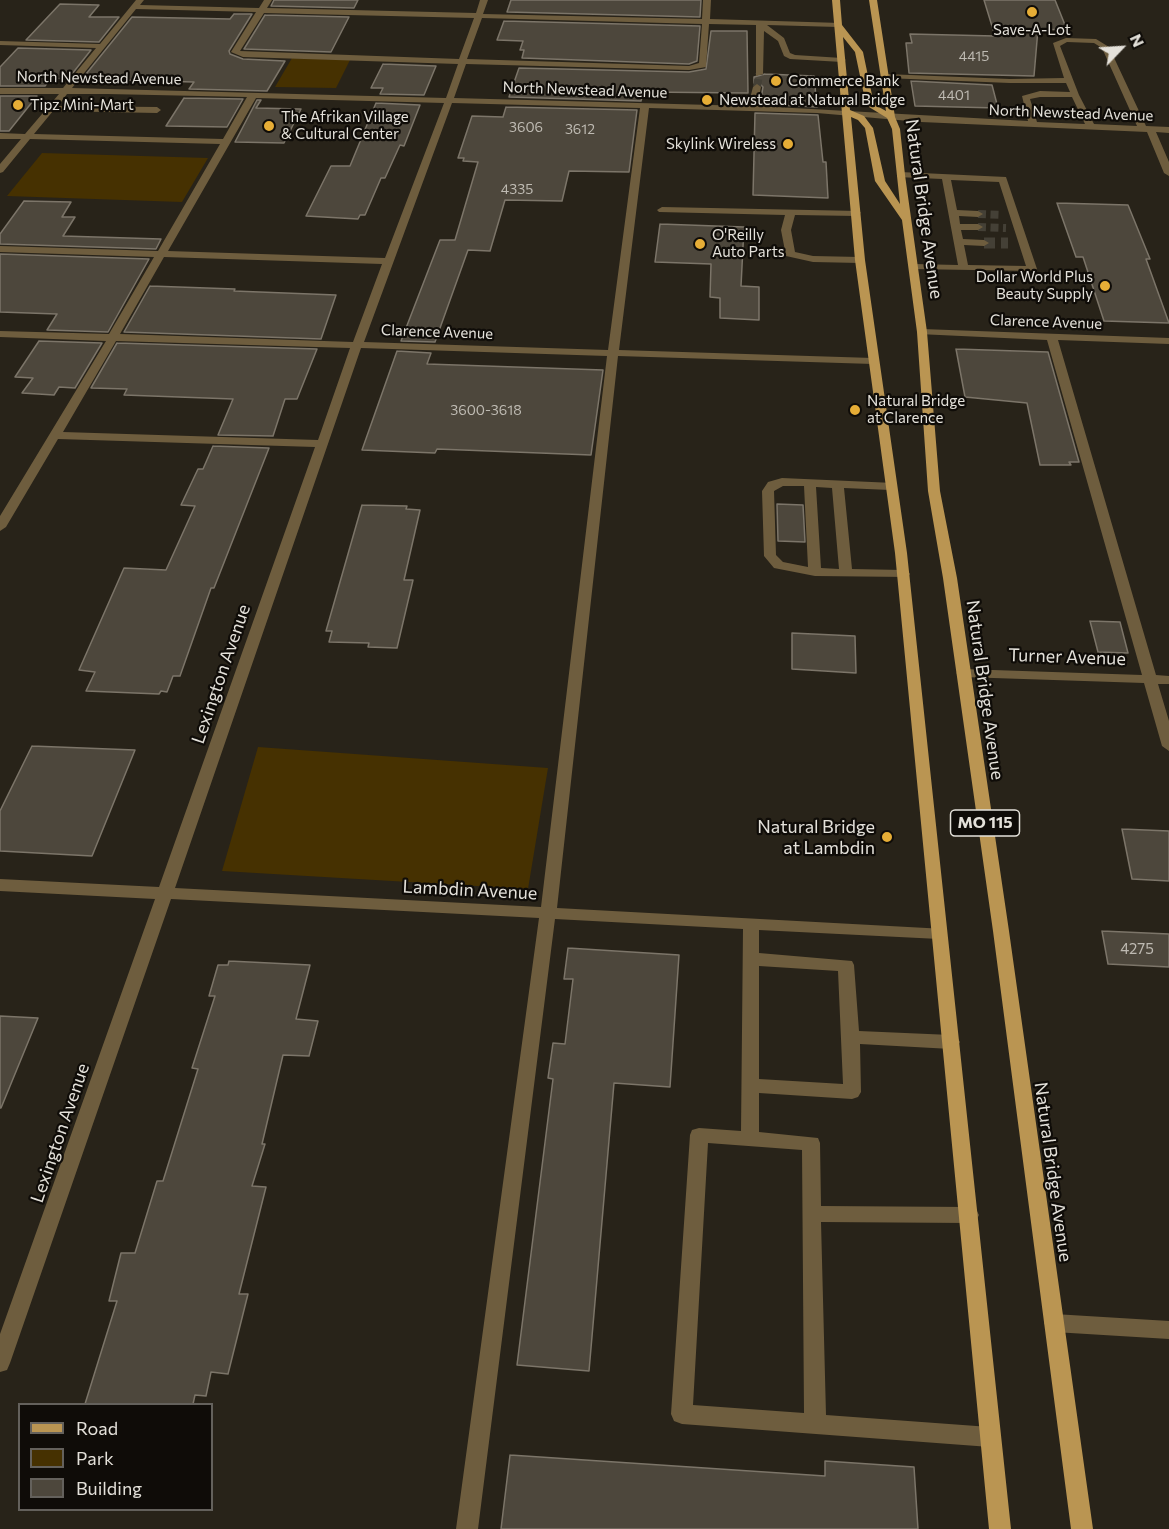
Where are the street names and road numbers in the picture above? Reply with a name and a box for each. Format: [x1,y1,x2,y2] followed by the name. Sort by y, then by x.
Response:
[16,68,182,88] street label: North Newstead Avenue
[502,78,668,102] street label: North Newstead Avenue
[988,101,1154,125] street label: North Newstead Avenue
[901,118,947,300] street label: Natural Bridge Avenue
[990,311,1102,333] street label: Clarence Avenue
[381,321,493,343] street label: Clarence Avenue
[962,599,1008,781] street label: Natural Bridge Avenue
[187,602,255,746] street label: Lexington Avenue
[1008,644,1126,670] street label: Turner Avenue
[950,810,1020,836] road number: MO 115
[402,876,538,904] street label: Lambdin Avenue
[26,1061,94,1205] street label: Lexington Avenue
[1030,1081,1076,1263] street label: Natural Bridge Avenue

